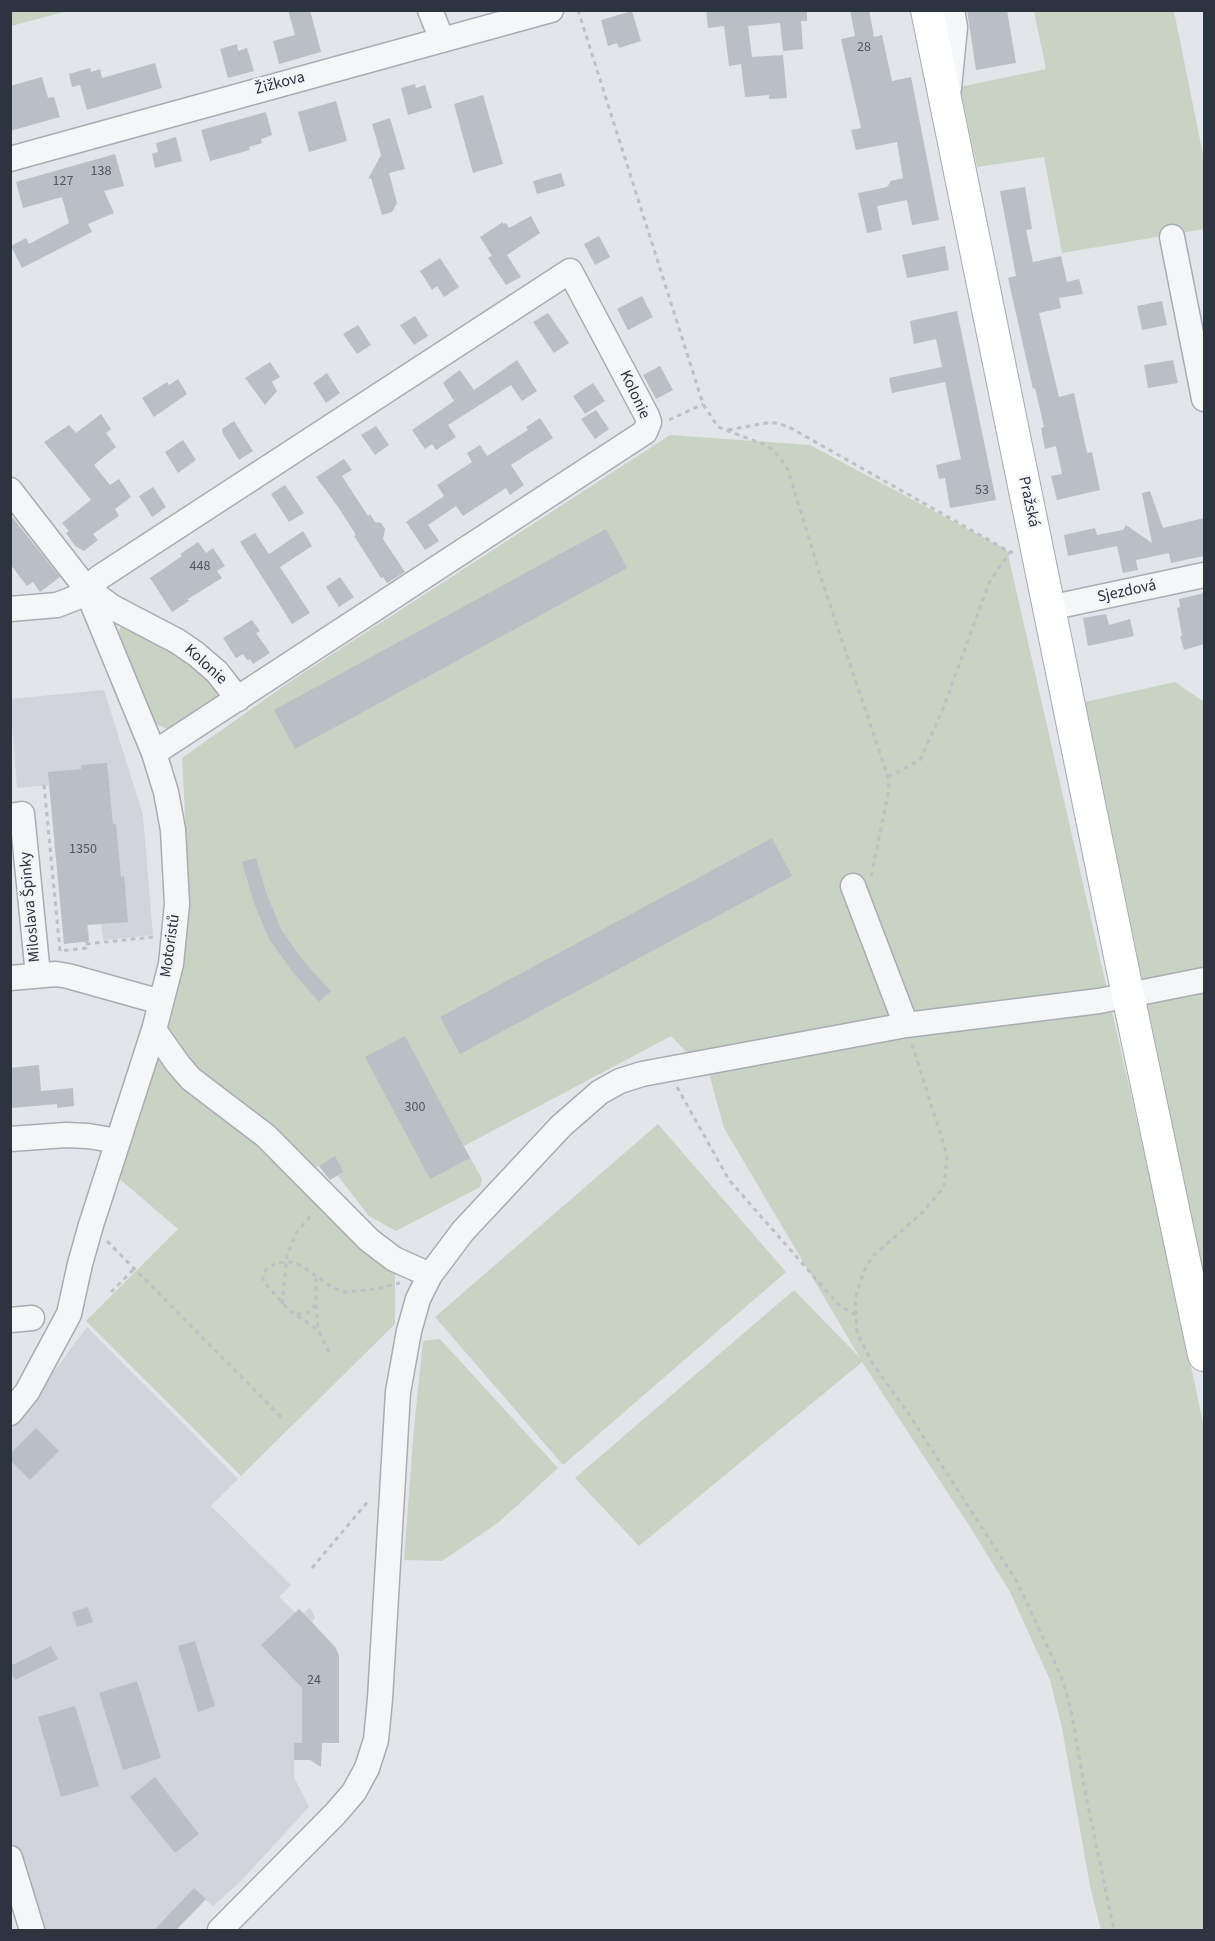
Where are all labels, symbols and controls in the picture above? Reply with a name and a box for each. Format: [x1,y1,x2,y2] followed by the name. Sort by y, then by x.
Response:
[857,40,871,56] house number: 28
[253,68,307,100] street label: Žižkova
[91,164,111,180] house number: 138
[53,174,73,190] house number: 127
[614,368,654,422] street label: Kolonie
[1013,475,1043,529] street label: Pražská
[975,483,989,499] house number: 53
[190,559,210,575] house number: 448
[1096,576,1158,608] street label: Sjezdová
[180,641,230,689] street label: Kolonie
[69,842,97,858] house number: 1350
[17,851,45,963] street label: Miloslava Špinky
[157,913,185,979] street label: Motoristů
[405,1100,425,1116] house number: 300
[307,1673,321,1689] house number: 24

